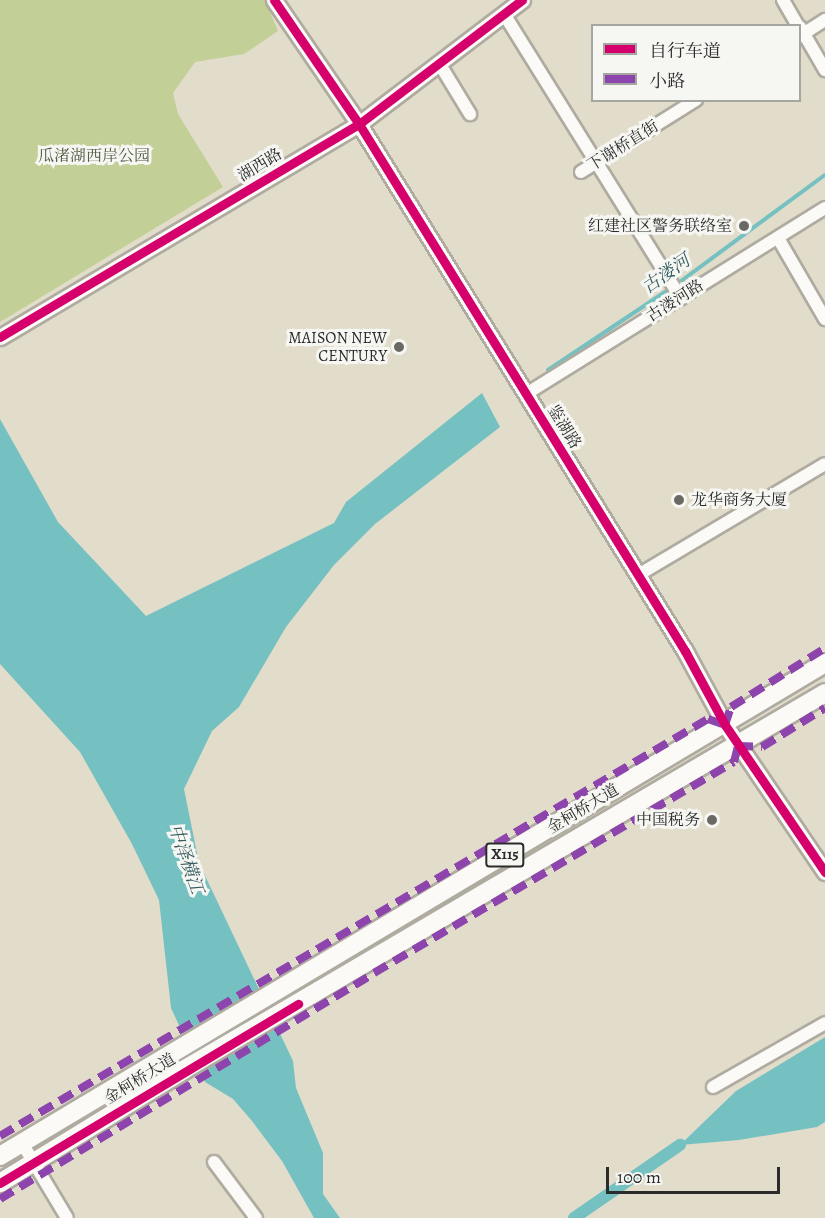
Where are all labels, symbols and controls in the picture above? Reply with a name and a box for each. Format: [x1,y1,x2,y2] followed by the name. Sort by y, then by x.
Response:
[591,24,801,102] legend
[649,39,721,63] text: 自行车道
[649,69,685,93] text: 小路
[584,117,662,175] street label: 下谢桥直街
[234,144,286,186] street label: 湖西路
[38,146,150,166] park label: 瓜渚湖西岸公园
[588,216,732,236] place label: 红建社区警务联络室
[737,219,751,233] marker: 红建社区警务联络室
[638,250,694,298] water label: 古溇河
[643,276,707,326] street label: 古溇河路
[288,328,387,366] place label: MAISON NEW CENTURY
[392,340,406,354] marker: MAISON NEW CENTURY
[543,402,585,452] street label: 鉴湖路
[691,490,787,510] place label: 龙华商务大厦
[672,493,686,507] marker: 龙华商务大厦
[544,780,622,838] street label: 金柯桥大道
[636,810,700,830] place label: 中国税务
[705,813,719,827] marker: 中国税务
[164,821,208,897] water label: 中泽横江
[484,843,526,867] road number: X115
[101,1050,179,1108] street label: 金柯桥大道
[609,1155,783,1193] scale bar
[617,1165,661,1189] text: 100 m

